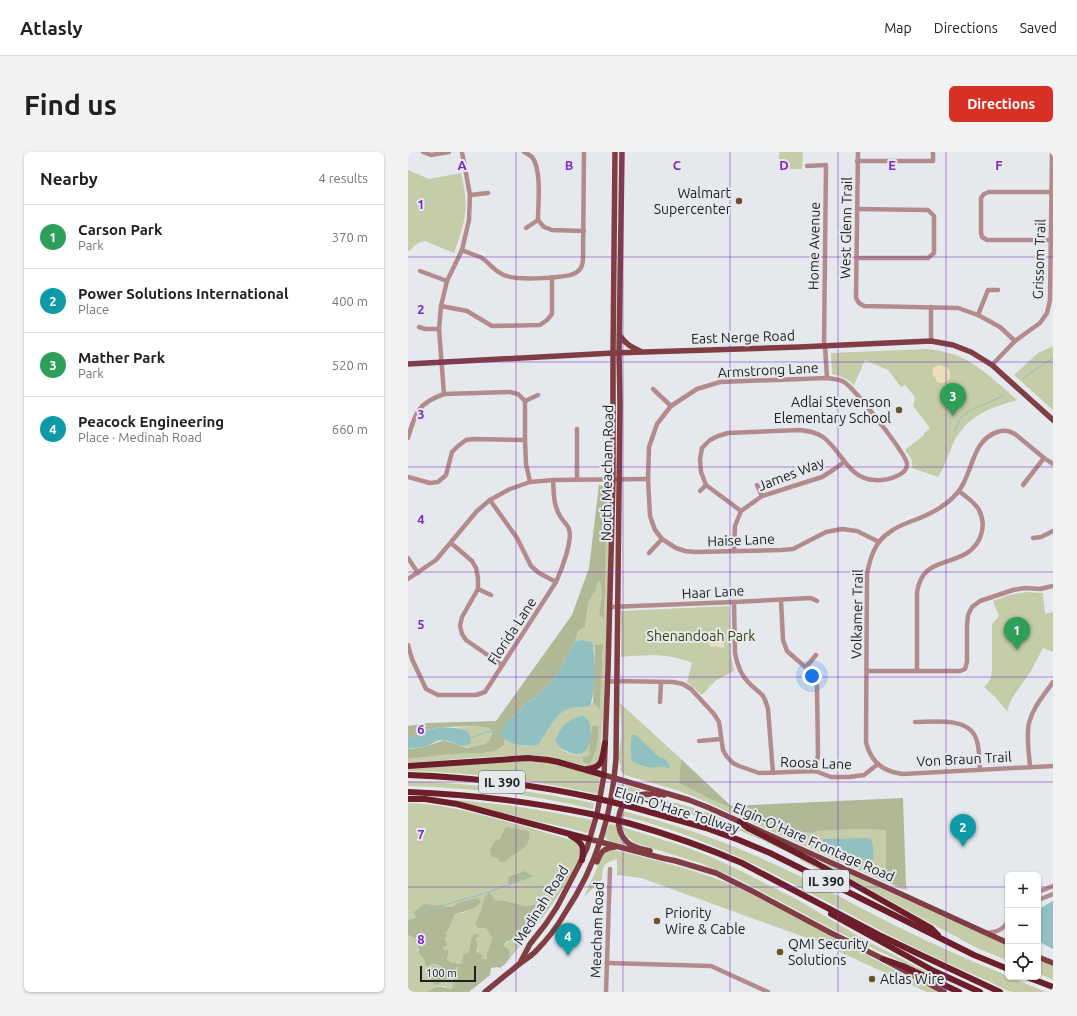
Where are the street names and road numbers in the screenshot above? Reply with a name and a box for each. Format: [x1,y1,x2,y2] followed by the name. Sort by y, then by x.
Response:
[837,177,855,279] street label: West Glenn Trail
[805,202,823,290] street label: Home Avenue
[1030,218,1048,300] street label: Grissom Trail
[691,327,795,347] street label: East Nerge Road
[717,359,819,381] street label: Armstrong Lane
[598,405,616,541] street label: North Meacham Road
[756,454,827,494] street label: James Way
[707,531,775,549] street label: Haise Lane
[848,569,866,659] street label: Volkamer Trail
[681,582,745,602] street label: Haar Lane
[484,595,540,667] street label: Florida Lane
[916,749,1012,769] street label: Von Braun Trail
[780,754,852,772] street label: Roosa Lane
[479,771,525,793] road number: IL 390
[613,783,742,837] street label: Elgin-O'Hare Tollway
[731,799,897,885] street label: Elgin-O'Hare Frontage Road
[510,863,572,947] street label: Medinah Road
[803,870,849,892] road number: IL 390
[587,882,607,978] street label: Meacham Road

